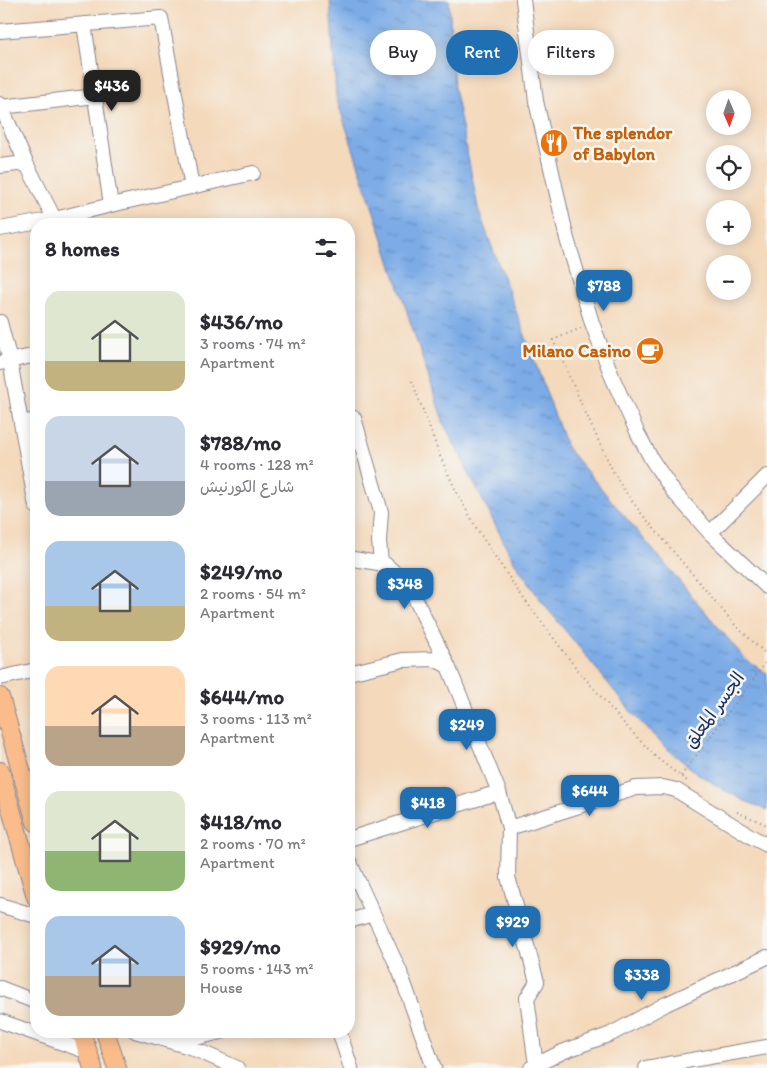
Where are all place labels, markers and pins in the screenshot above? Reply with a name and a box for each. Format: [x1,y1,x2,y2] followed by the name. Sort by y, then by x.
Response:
[82,70,142,112] pin: $436
[572,122,673,165] place label: The splendor of Babylon
[539,128,569,158] restaurant icon: The splendor of Babylon
[574,270,634,312] pin: $788
[635,336,665,366] cafe icon: Milano Casino
[523,340,631,362] place label: Milano Casino
[375,568,435,610] pin: $348
[437,708,497,751] pin: $249
[560,774,620,817] pin: $644
[398,786,458,829] pin: $418
[483,906,543,948] pin: $929
[612,958,672,1001] pin: $338

